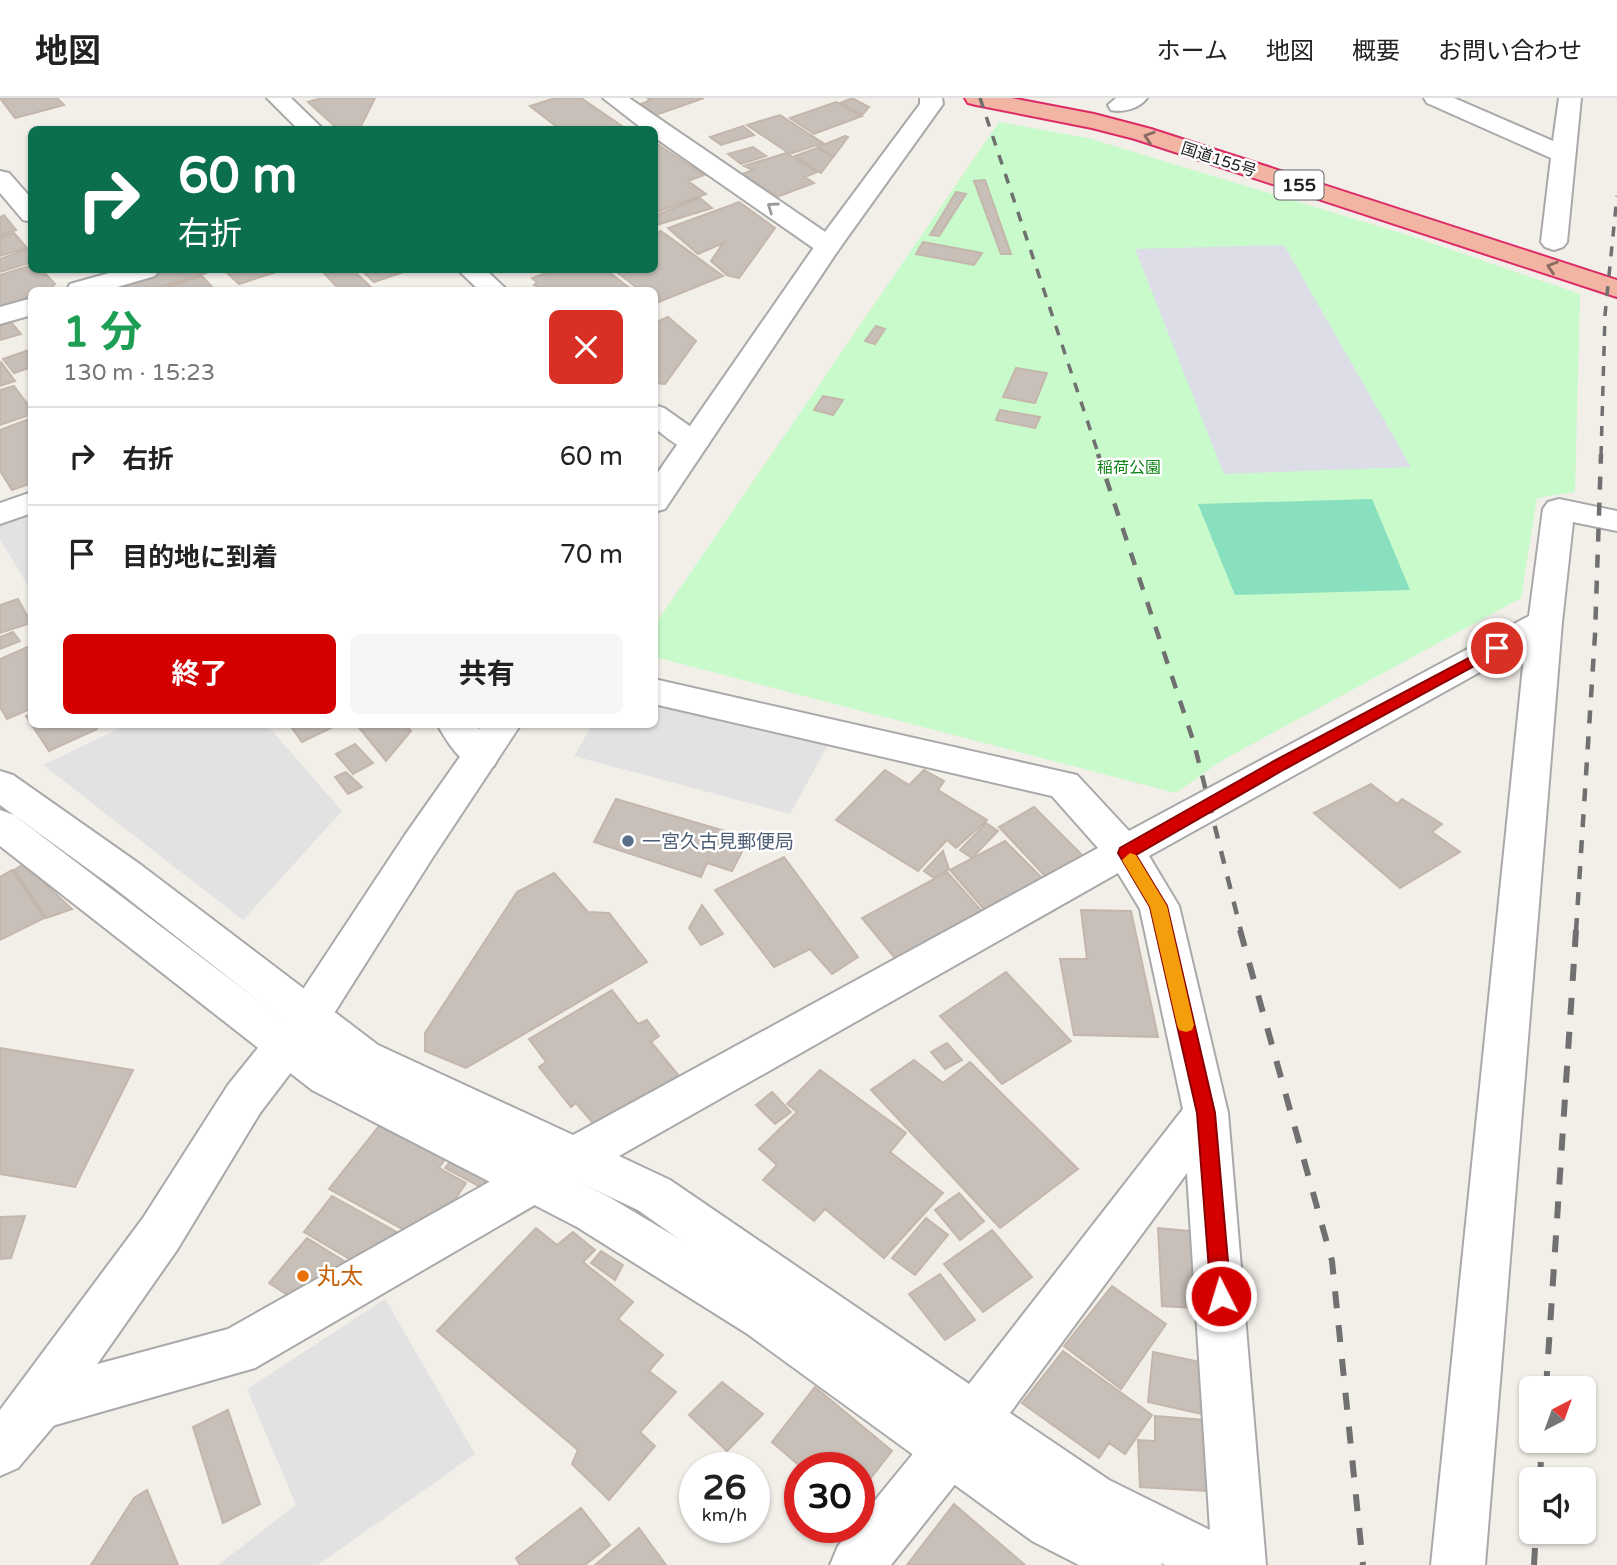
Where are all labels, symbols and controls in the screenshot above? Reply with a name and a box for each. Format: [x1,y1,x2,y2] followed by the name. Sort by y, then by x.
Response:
[35,32,101,71] text: 地図
[1157,37,1228,66] text: ホーム
[1266,37,1314,66] text: 地図
[1352,37,1400,66] text: 概要
[1438,37,1582,66] text: お問い合わせ
[1144,130,1156,145] one-way arrow
[1178,138,1259,182] street label: 国道155号
[178,147,297,206] text: 60 m
[63,154,154,245] icon: right
[1274,170,1324,200] road number: 155
[767,203,780,215] one-way arrow
[178,215,242,253] text: 右折
[1546,261,1558,276] one-way arrow
[63,307,142,358] text: 1 分
[549,310,623,384] button: close
[63,359,215,387] text: 130 m · 15:23
[63,437,101,475] icon: right
[560,441,623,472] text: 60 m
[122,444,174,475] text: 右折
[1097,458,1161,478] park label: 稲荷公園
[63,535,101,573] icon: arrive
[560,539,623,570] text: 70 m
[122,542,278,573] text: 目的地に到着
[1467,618,1527,678] pin
[1478,629,1516,667] icon: arrive
[63,634,336,714] button: 終了
[350,634,623,714] button: 共有
[642,831,794,853] place label: 一宮久古見郵便局
[620,833,636,849] marker: 一宮久古見郵便局
[1184,1259,1258,1333] position arrow
[317,1263,363,1291] place label: 丸太
[295,1268,311,1284] marker: 丸太
[1519,1376,1596,1452] north arrow
[1519,1376,1596,1544] map controls
[784,1452,875,1543] speed limit sign: 30
[703,1467,746,1509] text: 26
[1519,1467,1596,1544] button: sound
[702,1504,747,1526] text: km/h

